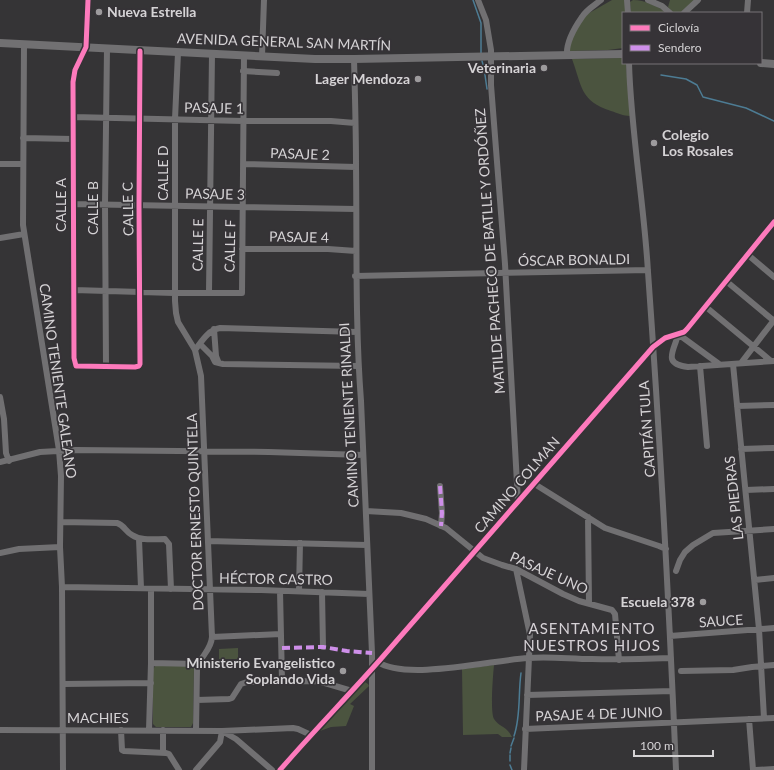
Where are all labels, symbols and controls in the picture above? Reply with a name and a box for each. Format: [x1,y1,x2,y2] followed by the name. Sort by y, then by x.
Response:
[107,3,196,20] place label: Nueva Estrella
[94,7,104,17] marker: Nueva Estrella
[622,12,762,64] legend
[658,20,699,35] text: Ciclovía
[177,29,392,54] street label: AVENIDA GENERAL SAN MARTÍN
[658,40,702,55] text: Sendero
[467,59,536,76] place label: Veterinaria
[539,63,549,73] marker: Veterinaria
[315,70,410,87] place label: Lager Mendoza
[413,74,423,84] marker: Lager Mendoza
[184,98,244,117] street label: PASAJE 1
[471,108,508,394] street label: MATILDE PACHECO DE BATLLE Y ORDÓÑEZ
[662,126,733,159] place label: Colegio Los Rosales
[649,138,659,148] marker: Colegio Los Rosales
[270,144,330,163] street label: PASAJE 2
[154,145,171,201] street label: CALLE D
[52,178,69,232] street label: CALLE A
[84,181,101,235] street label: CALLE B
[119,181,136,236] street label: CALLE C
[185,184,245,203] street label: PASAJE 3
[189,218,206,272] street label: CALLE E
[221,219,238,273] street label: CALLE F
[269,227,329,246] street label: PASAJE 4
[518,250,630,269] street label: ÓSCAR BONALDI
[36,282,81,480] street label: CAMINO TENIENTE GALEANO
[335,322,362,508] street label: CAMINO TENIENTE RINALDI
[635,380,658,478] street label: CAPITÁN TULA
[183,412,206,611] street label: DOCTOR ERNESTO QUINTELA
[470,433,563,536] street label: CAMINO COLMAN
[721,455,746,541] street label: LAS PIEDRAS
[507,548,591,597] street label: PASAJE UNO
[219,569,333,588] street label: HÉCTOR CASTRO
[620,593,695,610] place label: Escuela 378
[698,597,708,607] marker: Escuela 378
[698,610,744,631] street label: SAUCE
[523,619,661,654] district label: ASENTAMIENTO NUESTROS HIJOS
[186,654,335,687] place label: Ministerio Evangelistico Soplando Vida
[338,666,348,676] marker: Ministerio Evangelistico Soplando Vida
[535,703,663,724] street label: PASAJE 4 DE JUNIO
[67,709,129,726] street label: MACHIES
[634,732,713,758] scale bar
[640,738,674,753] text: 100 m

